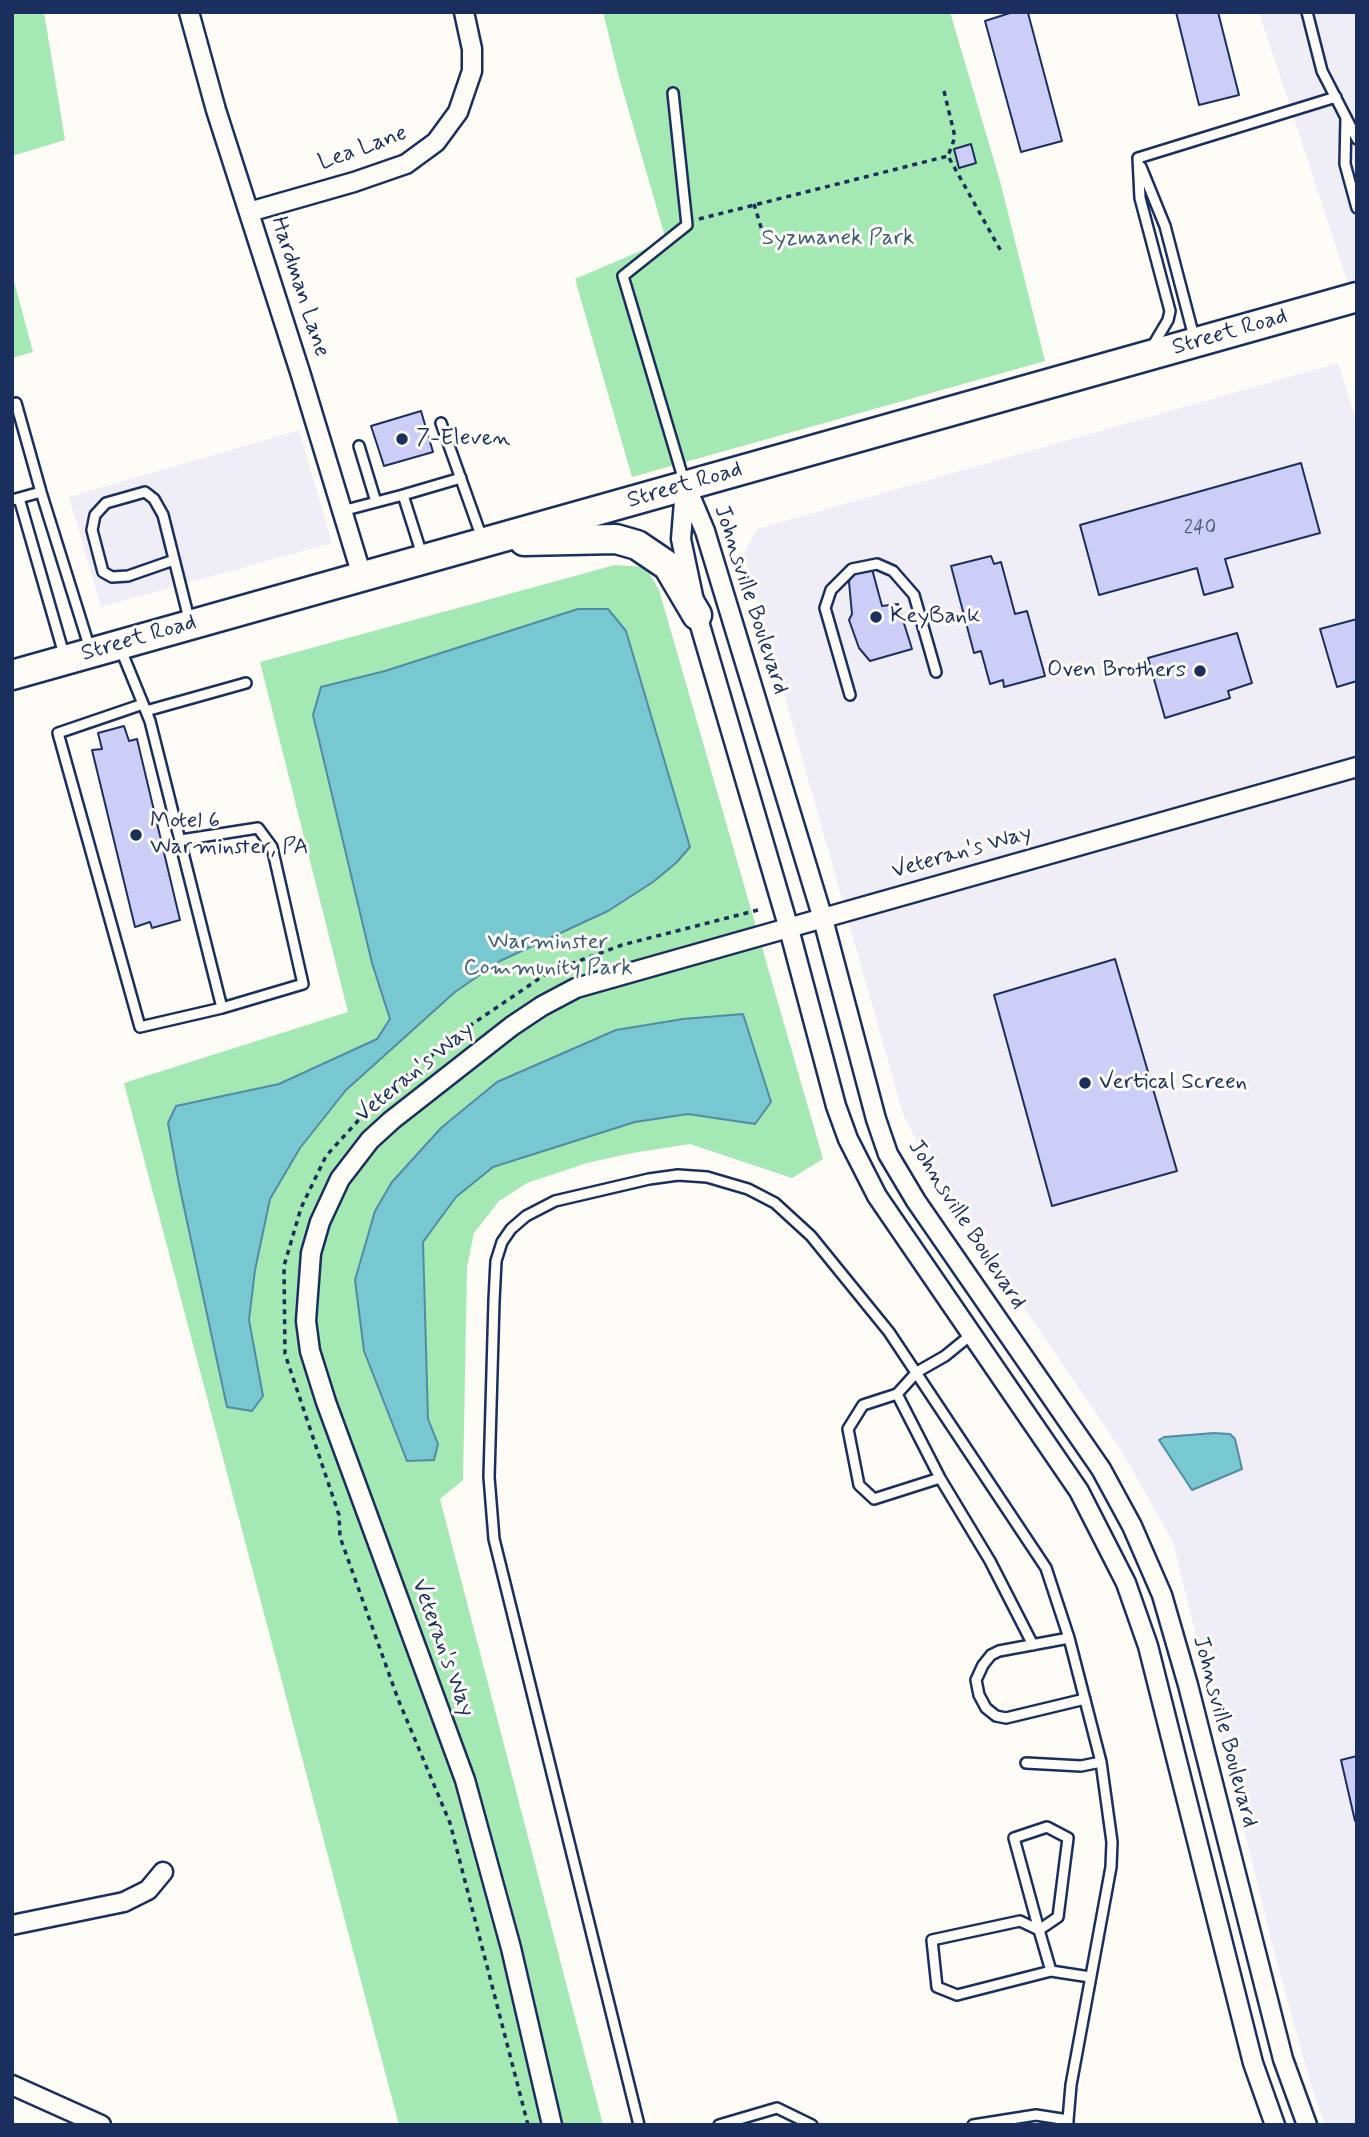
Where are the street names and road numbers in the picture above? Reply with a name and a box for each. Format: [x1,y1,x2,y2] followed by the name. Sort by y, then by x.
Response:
[315,120,411,178] street label: Lea Lane
[263,213,335,361] street label: Hardman Lane
[1169,303,1291,363] street label: Street Road
[624,456,746,516] street label: Street Road
[706,502,794,698] street label: Johnsville Boulevard
[78,609,200,669] street label: Street Road
[889,820,1035,886] street label: Veteran's Way
[350,1017,480,1129] street label: Veteran's Way
[901,1135,1031,1315] street label: Johnsville Boulevard
[404,1575,480,1721] street label: Veteran's Way
[1185,1633,1263,1831] street label: Johnsville Boulevard

